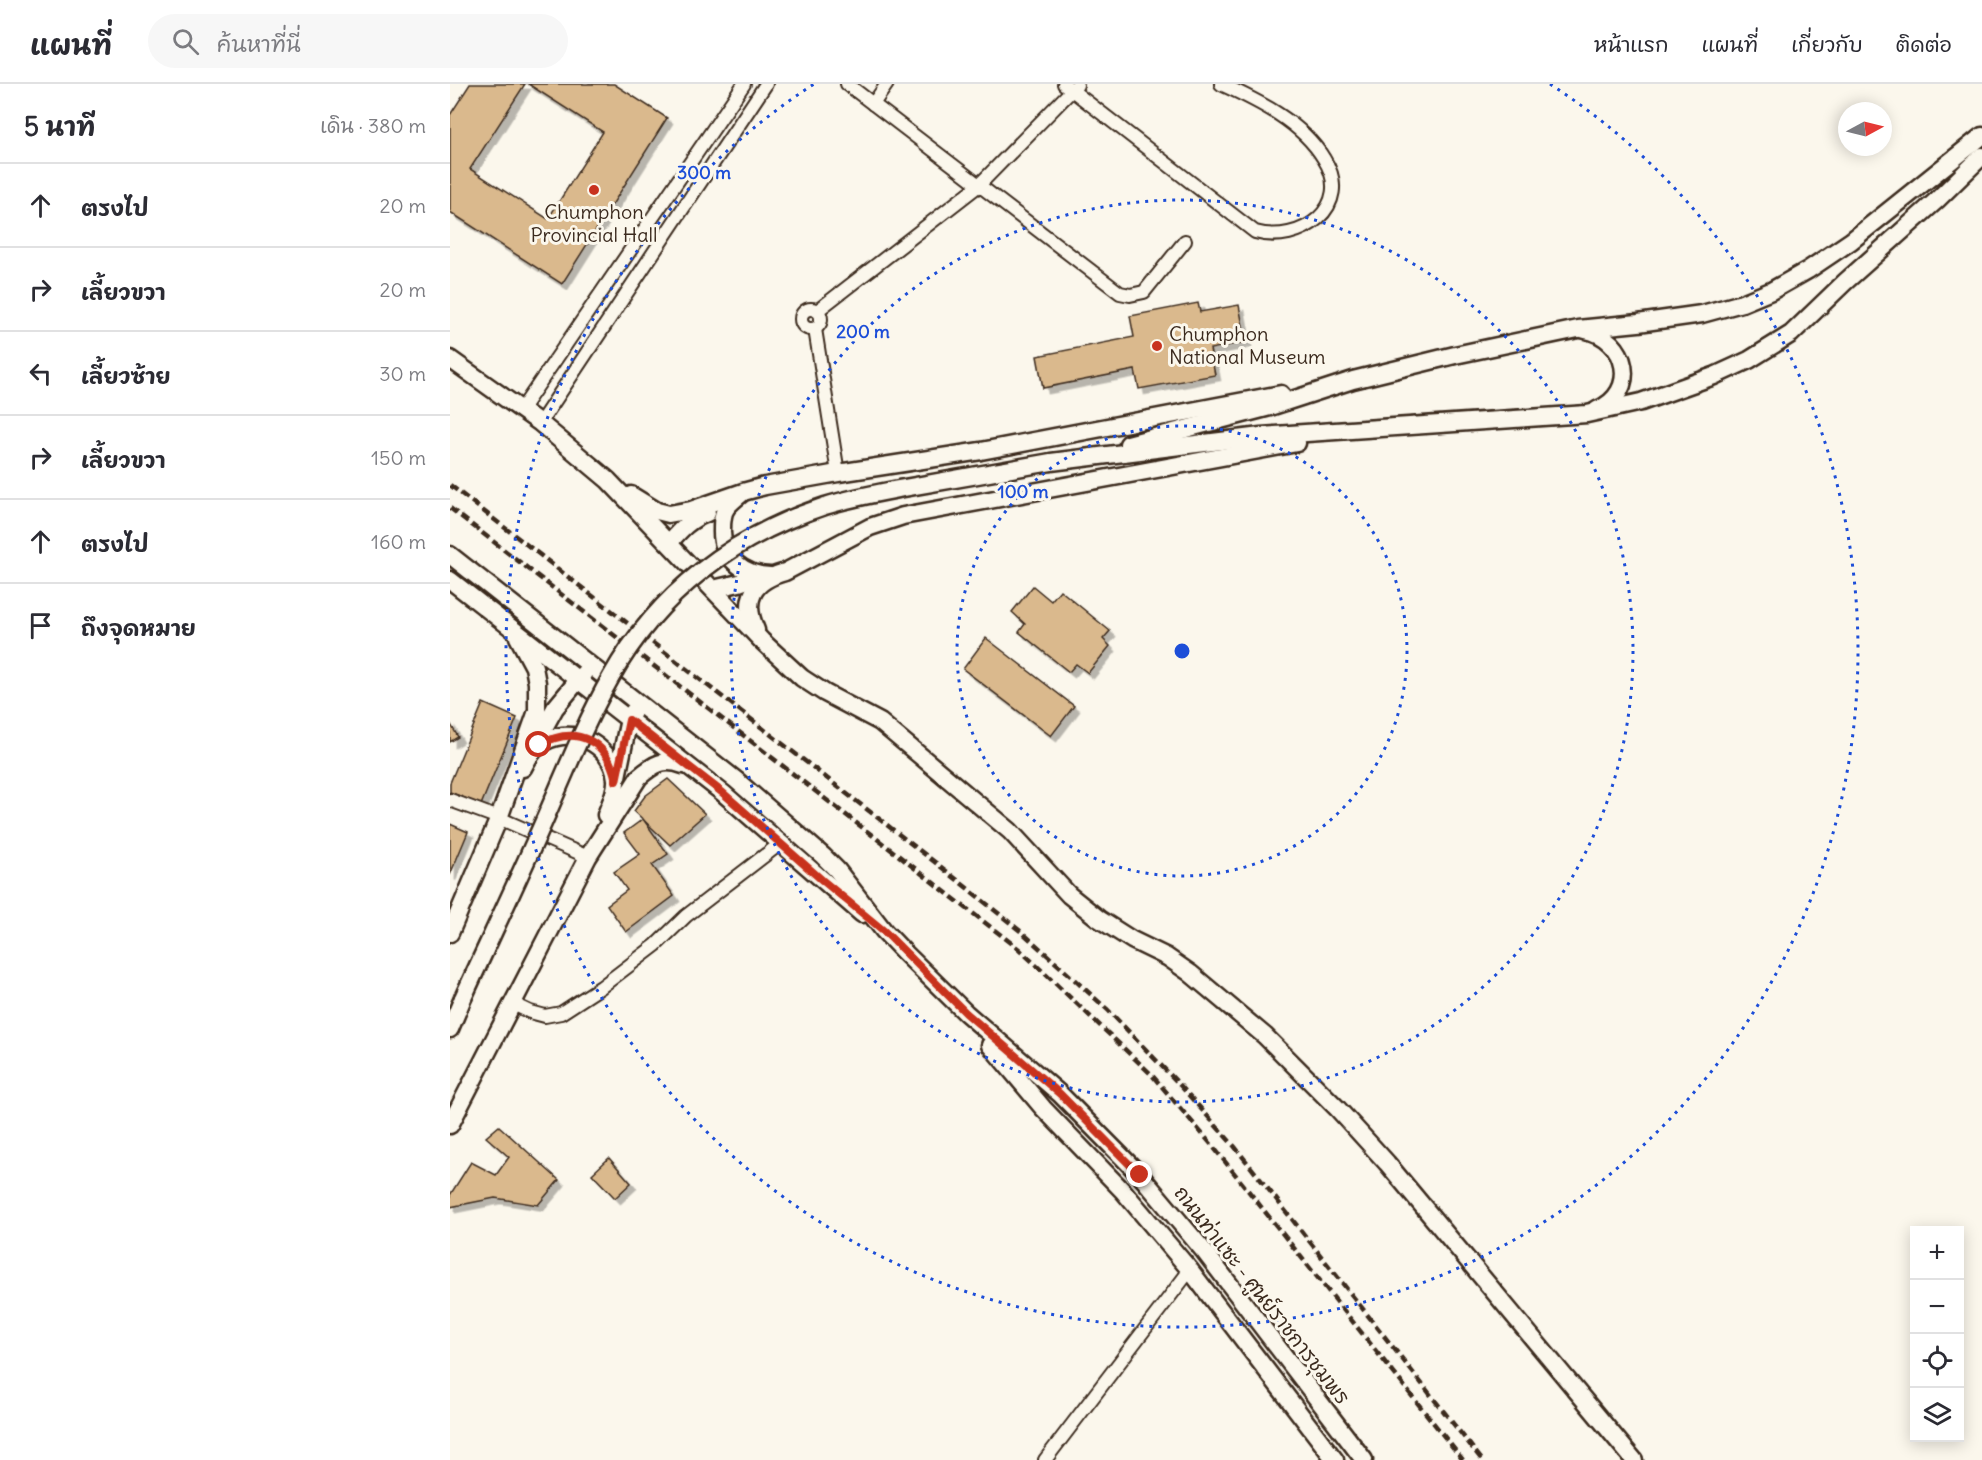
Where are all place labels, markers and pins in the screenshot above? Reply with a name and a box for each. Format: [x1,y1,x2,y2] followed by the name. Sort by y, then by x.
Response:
[587,183,601,197] marker: Chumphon Provincial Hall
[530,199,658,247] place label: Chumphon Provincial Hall
[1169,321,1326,369] place label: Chumphon National Museum
[1150,339,1164,353] marker: Chumphon National Museum
[1172,641,1192,661] centre of rings

